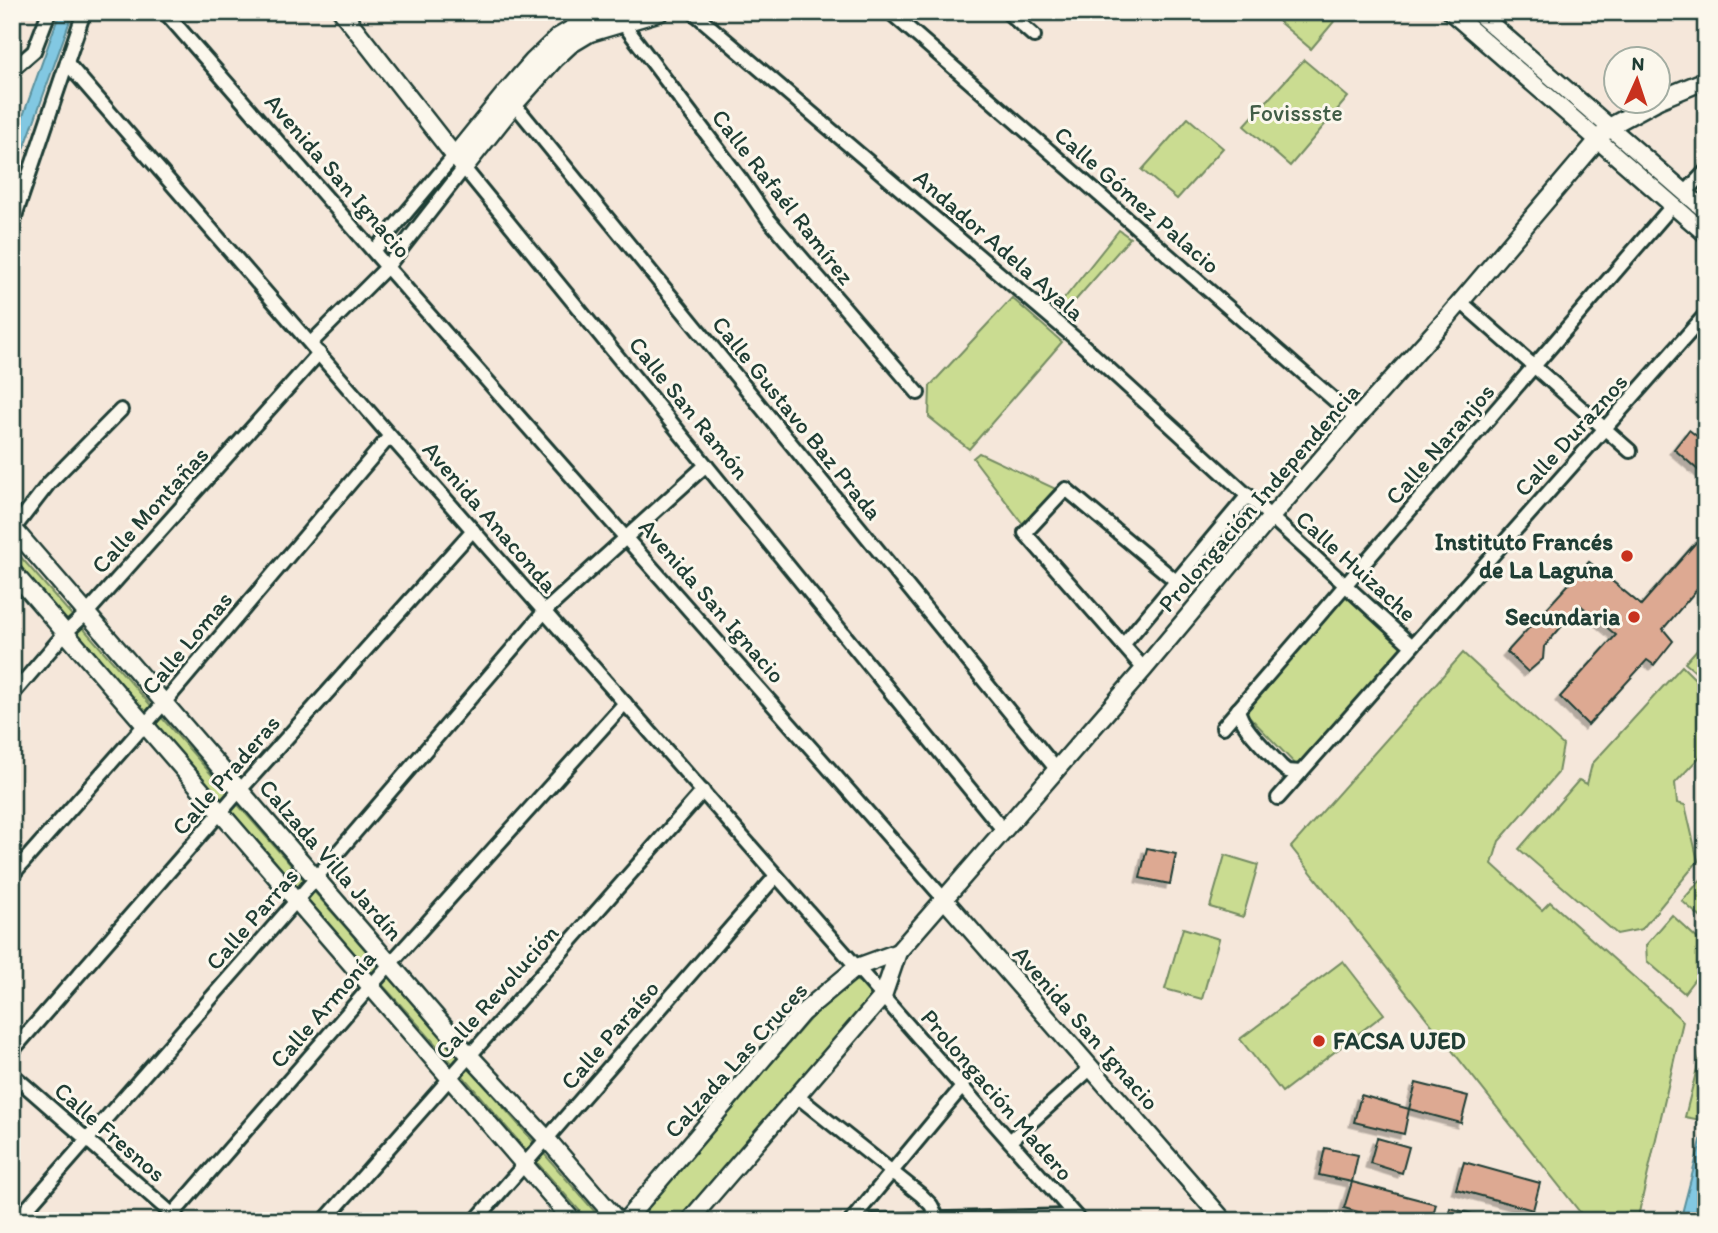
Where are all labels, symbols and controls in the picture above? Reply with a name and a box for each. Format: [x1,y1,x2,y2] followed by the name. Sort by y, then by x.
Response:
[1602,46,1672,116] north arrow
[1631,52,1645,75] text: N
[259,87,418,264] street label: Avenida San Ignacio
[1249,98,1343,127] park label: Fovissste
[706,103,861,290] street label: Calle Rafaél Ramírez
[1048,120,1226,280] street label: Calle Gómez Palacio
[908,163,1091,327] street label: Andador Adela Ayala
[706,310,889,526] street label: Calle Gustavo Baz Prada
[623,330,756,485] street label: Calle San Ramón
[1508,367,1634,502] street label: Calle Duraznos
[1152,377,1366,618] street label: Prolongación Independencia
[1379,377,1500,510] street label: Calle Naranjos
[417,435,564,599] street label: Avenida Anaconda
[85,440,214,579] street label: Calle Montañas
[1290,504,1423,627] street label: Calle Huizache
[633,512,792,689] street label: Avenida San Ignacio
[1435,527,1613,585] place label: Instituto Francés de La Laguna
[1619,548,1635,564] marker: Instituto Francés de La Laguna
[135,585,238,700] street label: Calle Lomas
[1505,602,1620,631] place label: Secundaria
[1626,609,1642,625] marker: Secundaria
[165,708,286,841] street label: Calle Praderas
[253,773,410,947] street label: Calzada Villa Jardín
[199,861,304,976] street label: Calle Parras
[429,918,565,1065] street label: Calle Revolución
[1007,939,1166,1116] street label: Avenida San Ignacio
[263,943,382,1074] street label: Calle Armonía
[554,974,665,1095] street label: Calle Paraíso
[658,976,813,1144] street label: Calzada Las Cruces
[915,1003,1080,1186] street label: Prolongación Madero
[1333,1026,1466,1055] place label: FACSA UJED
[1311,1033,1327,1049] marker: FACSA UJED
[49,1075,172,1188] street label: Calle Fresnos

